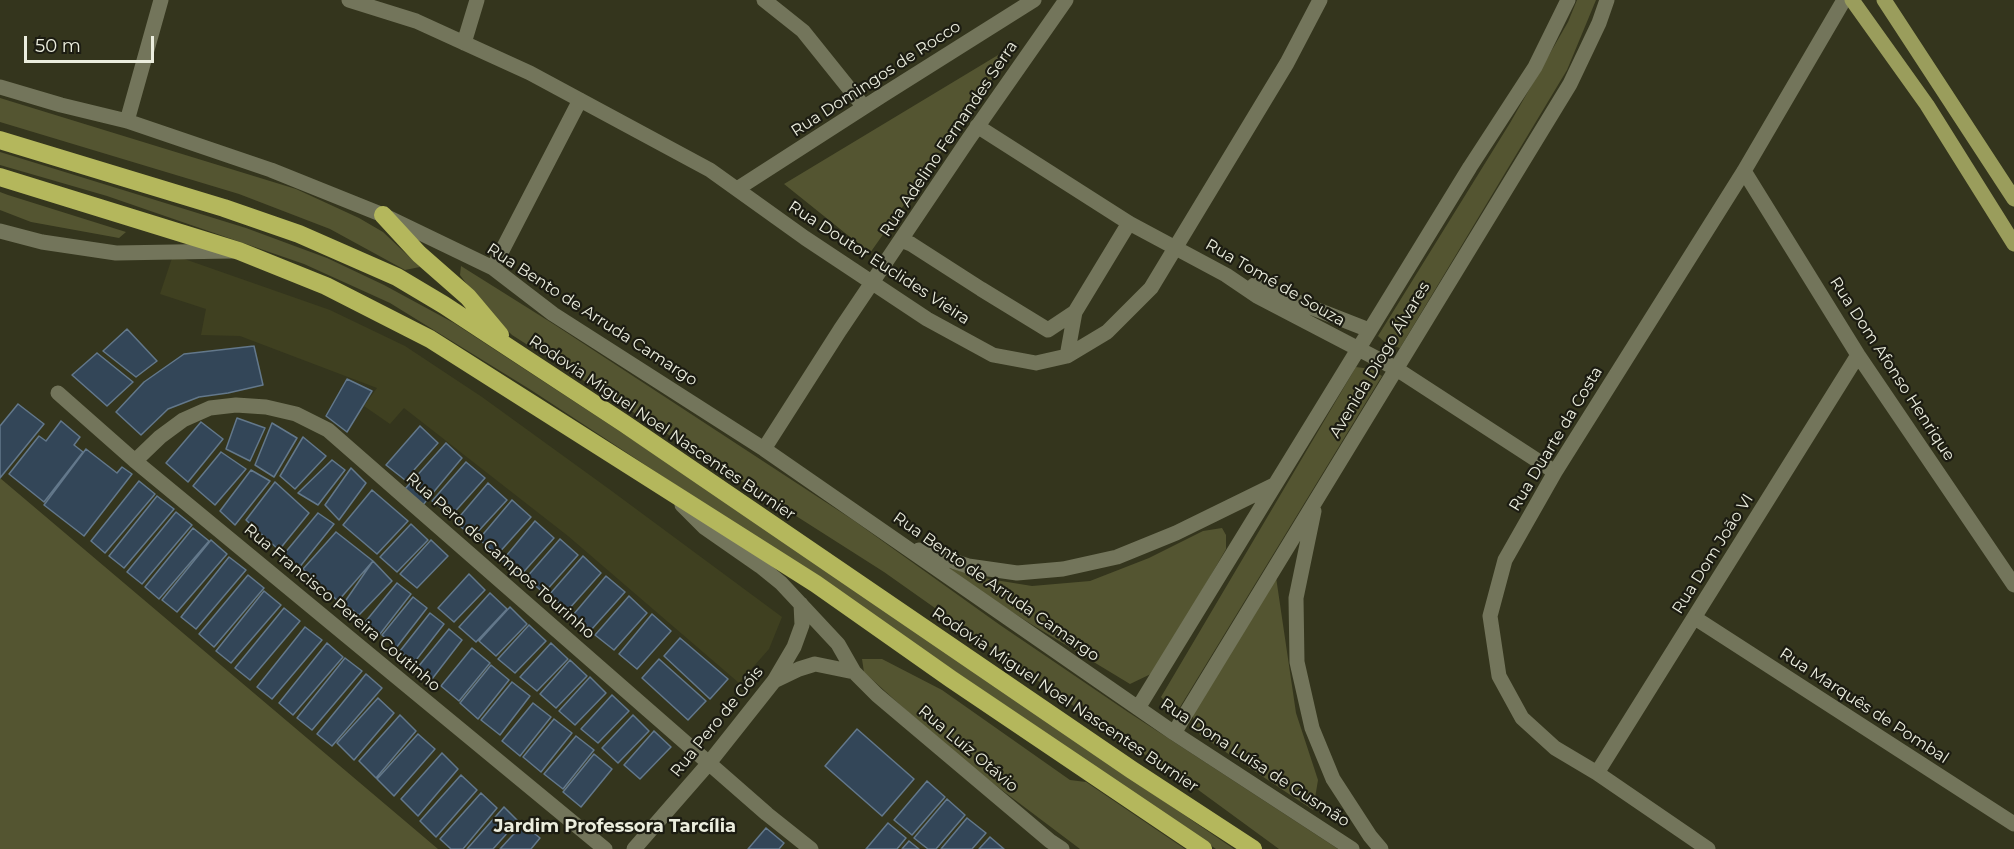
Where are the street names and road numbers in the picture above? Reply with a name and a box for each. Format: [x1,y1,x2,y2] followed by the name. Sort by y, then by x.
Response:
[788,17,964,141] street label: Rua Domingos de Rocco
[876,38,1022,240] street label: Rua Adelino Fernandes Serra
[785,197,973,329] street label: Rua Doutor Euclides Vieira
[1202,235,1348,331] street label: Rua Tomé de Souza
[483,240,701,390] street label: Rua Bento de Arruda Camargo
[1825,273,1959,465] street label: Rua Dom Afonso Henrique
[1326,278,1434,442] street label: Avenida Diogo Álvares
[525,331,799,525] street label: Rodovia Miguel Noel Nascentes Burnier
[1505,363,1607,515] street label: Rua Duarte da Costa
[402,469,598,643] street label: Rua Pero de Campos Tourinho
[1668,490,1758,618] street label: Rua Dom João VI
[889,508,1103,666] street label: Rua Bento de Arruda Camargo
[240,520,444,696] street label: Rua Francisco Pereira Coutinho
[928,603,1202,797] street label: Rodovia Miguel Noel Nascentes Burnier
[1776,644,1952,768] street label: Rua Marquês de Pombal
[667,663,767,781] street label: Rua Pero de Góis
[1157,695,1353,831] street label: Rua Dona Luísa de Gusmão
[914,702,1022,796] street label: Rua Luíz Otávio

